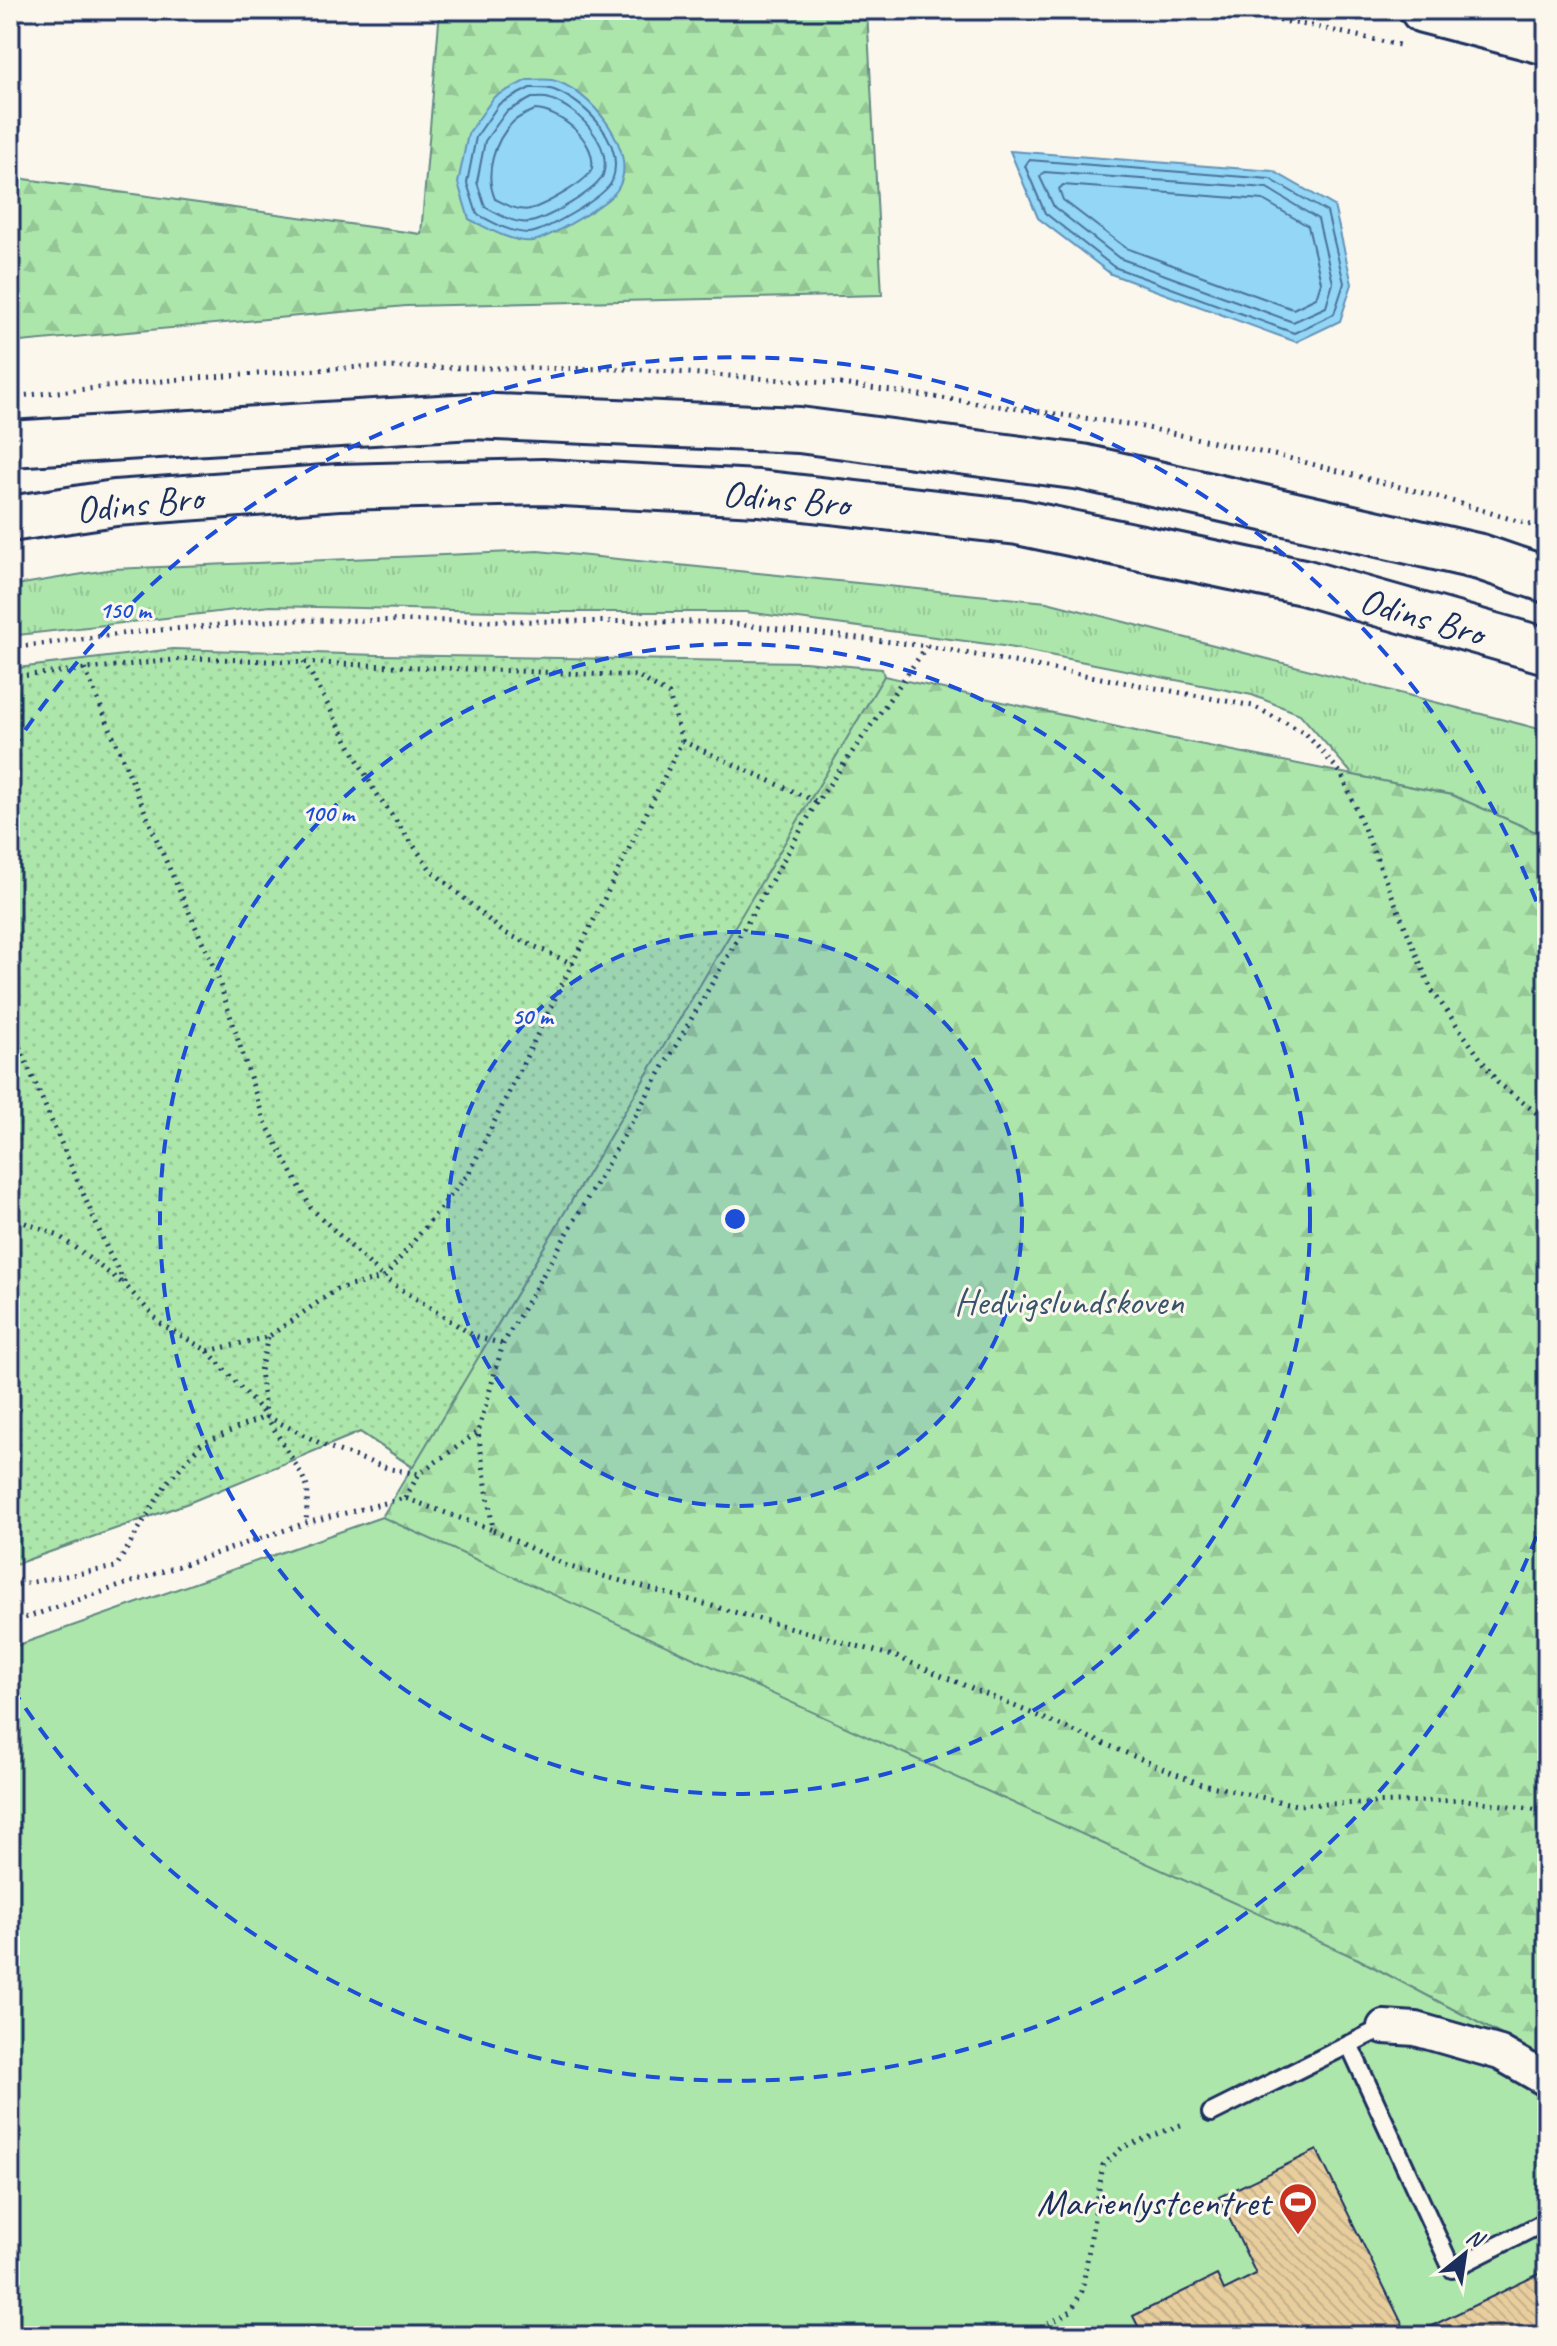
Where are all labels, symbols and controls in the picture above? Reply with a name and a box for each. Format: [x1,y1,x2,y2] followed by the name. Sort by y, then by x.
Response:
[721,470,855,528] street label: Odins Bro
[73,473,208,534] street label: Odins Bro
[1354,576,1493,658] street label: Odins Bro
[99,595,153,625] text: 150 m
[302,798,356,828] text: 100 m
[512,1001,555,1031] text: 50 m
[721,1205,749,1233] centre of rings
[954,1278,1185,1325] park label: Hedvigslundskoven
[1037,2179,1273,2226] place label: Marienlystcentret
[1277,2181,1319,2236] sports icon: Marienlystcentret
[1425,2214,1505,2294] north arrow
[1462,2222,1490,2255] text: N

